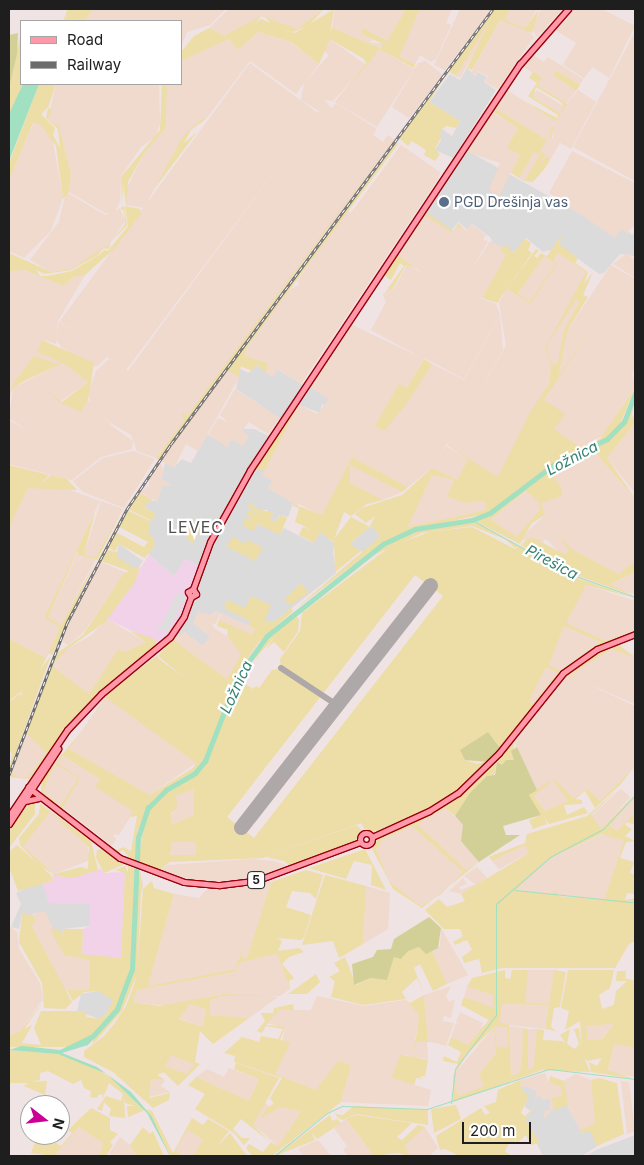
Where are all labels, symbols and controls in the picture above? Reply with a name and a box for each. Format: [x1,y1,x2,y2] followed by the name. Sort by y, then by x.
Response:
[20,20,182,85] legend
[67,30,103,49] text: Road
[67,55,121,74] text: Railway
[454,194,568,210] place label: PGD Drešinja vas
[438,196,450,208] marker: PGD Drešinja vas
[543,437,601,479] water label: Ložnica
[167,517,225,537] district label: LEVEC
[523,541,581,583] water label: Pirešica
[216,658,256,716] water label: Ložnica
[246,870,266,890] road number: 5
[20,1095,70,1145] north arrow
[464,1112,533,1144] scale bar
[49,1117,69,1131] text: N
[470,1121,515,1140] text: 200 m

